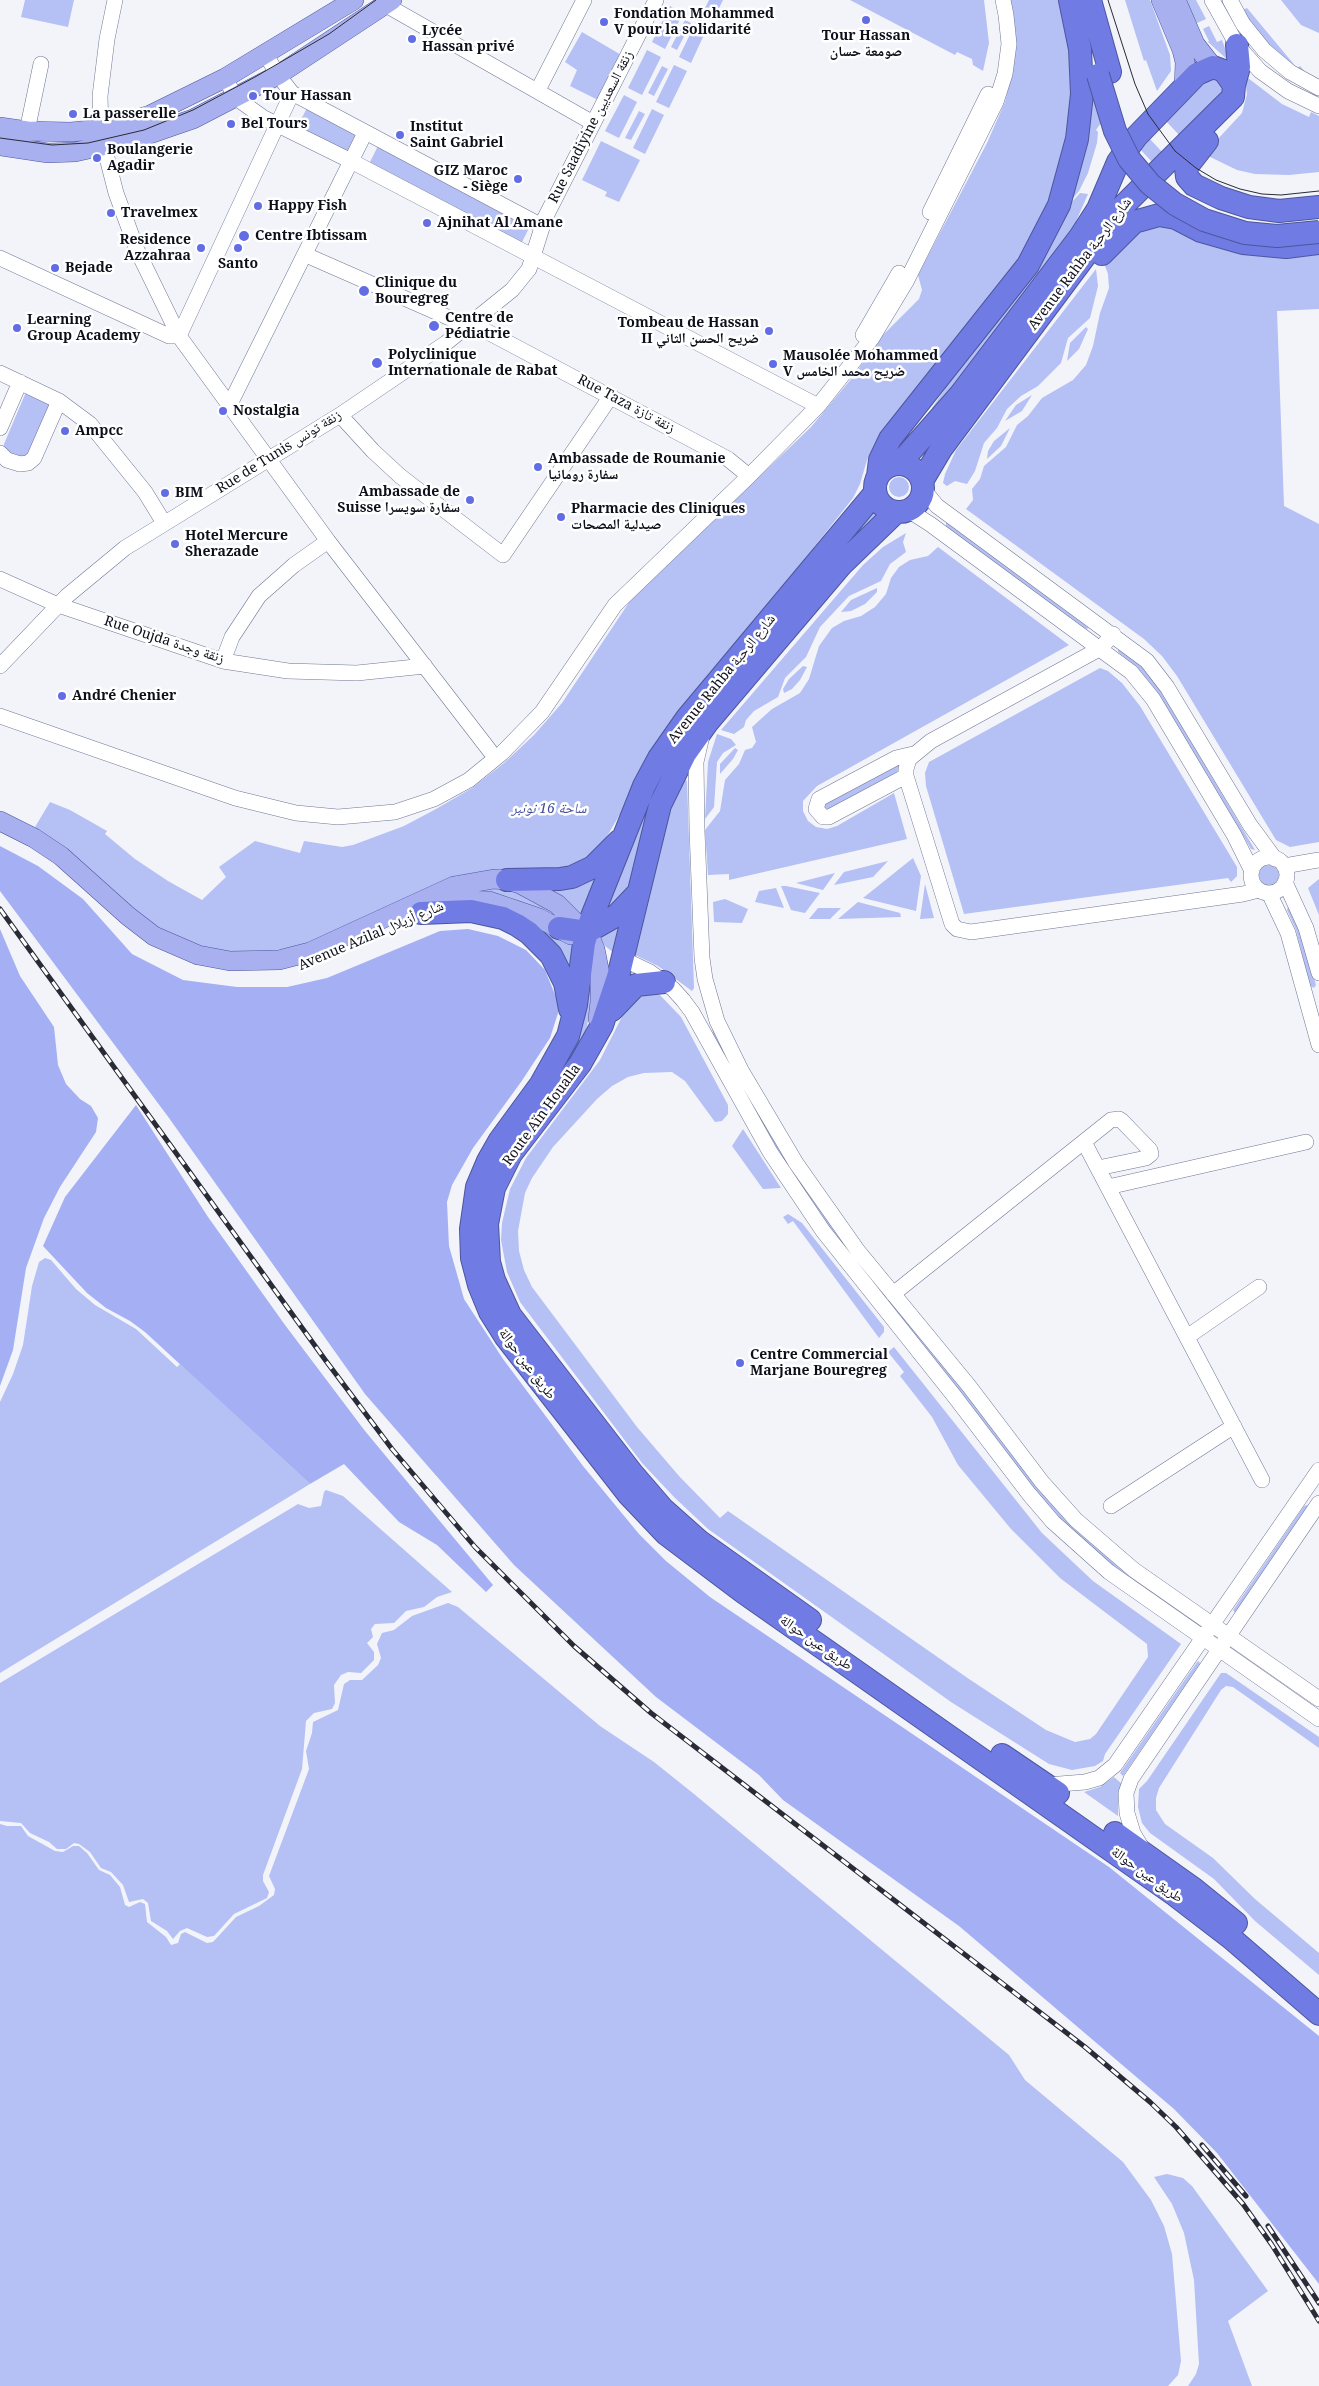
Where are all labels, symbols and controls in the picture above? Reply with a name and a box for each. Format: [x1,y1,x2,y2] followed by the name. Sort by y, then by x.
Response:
[614,6,774,38] place label: Fondation Mohammed V pour la solidarité
[860,14,872,26] marker: Tour Hassan صومعة حسان
[598,16,610,28] marker: Fondation Mohammed V pour la solidarité
[422,23,514,56] place label: Lycée Hassan privé
[822,28,910,60] place label: Tour Hassan صومعة حسان
[406,33,418,45] marker: Lycée Hassan privé
[545,48,637,206] street label: Rue Saadiyine زنقة السعديين
[263,88,352,104] place label: Tour Hassan
[247,90,259,102] marker: Tour Hassan
[83,106,176,122] place label: La passerelle
[67,108,79,120] marker: La passerelle
[241,116,308,132] place label: Bel Tours
[225,118,237,130] marker: Bel Tours
[410,119,504,152] place label: Institut Saint Gabriel
[394,129,406,141] marker: Institut Saint Gabriel
[107,142,193,174] place label: Boulangerie Agadir
[91,152,103,164] marker: Boulangerie Agadir
[434,163,508,196] place label: GIZ Maroc - Siège
[512,173,524,185] marker: GIZ Maroc - Siège
[1025,195,1135,333] street label: Avenue Rahba شارع الرحبة
[268,198,347,214] place label: Happy Fish
[252,200,264,212] marker: Happy Fish
[121,205,198,221] place label: Travelmex
[105,207,117,219] marker: Travelmex
[437,215,563,231] place label: Ajnihat Al Amane
[421,217,433,229] marker: Ajnihat Al Amane
[255,228,367,244] place label: Centre Ibtissam
[237,229,251,243] marker: Centre Ibtissam
[120,232,191,264] place label: Residence Azzahraa
[195,242,207,254] marker: Residence Azzahraa
[232,242,244,254] marker: Santo
[218,256,258,272] place label: Santo
[65,260,113,276] place label: Bejade
[49,262,61,274] marker: Bejade
[375,275,457,308] place label: Clinique du Bouregreg
[357,284,371,298] marker: Clinique du Bouregreg
[445,310,513,342] place label: Centre de Pédiatrie
[27,312,140,344] place label: Learning Group Academy
[618,315,759,348] place label: Tombeau de Hassan II ضريح الحسن الثاني
[427,319,441,333] marker: Centre de Pédiatrie
[11,322,23,334] marker: Learning Group Academy
[763,325,775,337] marker: Tombeau de Hassan II ضريح الحسن الثاني
[388,347,557,380] place label: Polyclinique Internationale de Rabat
[783,348,938,381] place label: Mausolée Mohammed V ضريح محمد الخامس
[370,356,384,370] marker: Polyclinique Internationale de Rabat
[767,358,779,370] marker: Mausolée Mohammed V ضريح محمد الخامس
[574,371,678,437] street label: Rue Taza زنقة تازة
[233,403,300,419] place label: Nostalgia
[217,405,229,417] marker: Nostalgia
[214,407,344,497] street label: Rue de Tunis زنقة تونس
[75,423,123,439] place label: Ampcc
[59,425,71,437] marker: Ampcc
[548,451,726,484] place label: Ambassade de Roumanie سفارة رومانيا
[532,461,544,473] marker: Ambassade de Roumanie سفارة رومانيا
[337,484,460,516] place label: Ambassade de Suisse سفارة سويسرا
[175,485,203,501] place label: BIM
[159,487,171,499] marker: BIM
[464,494,476,506] marker: Ambassade de Suisse سفارة سويسرا
[571,501,745,534] place label: Pharmacie des Cliniques صيدلية المصحات
[555,511,567,523] marker: Pharmacie des Cliniques صيدلية المصحات
[185,528,288,560] place label: Hotel Mercure Sherazade
[169,538,181,550] marker: Hotel Mercure Sherazade
[665,611,779,747] street label: Avenue Rahba شارع الرحبة
[102,613,226,667] street label: Rue Oujda زنقة وجدة
[72,688,176,704] place label: André Chenier
[56,690,68,702] marker: André Chenier
[512,801,586,817] park label: ساحة 16 نونبر
[296,898,446,974] street label: Avenue Azilal شارع أزيلال
[499,1061,585,1169] street label: Route Aïn Houalla
[495,1325,559,1403] street label: طريق عين حوالة
[750,1347,888,1380] place label: Centre Commercial Marjane Bouregreg
[734,1357,746,1369] marker: Centre Commercial Marjane Bouregreg
[777,1612,855,1674] street label: طريق عين حوالة
[1108,1843,1186,1907] street label: طريق عين حوالة

